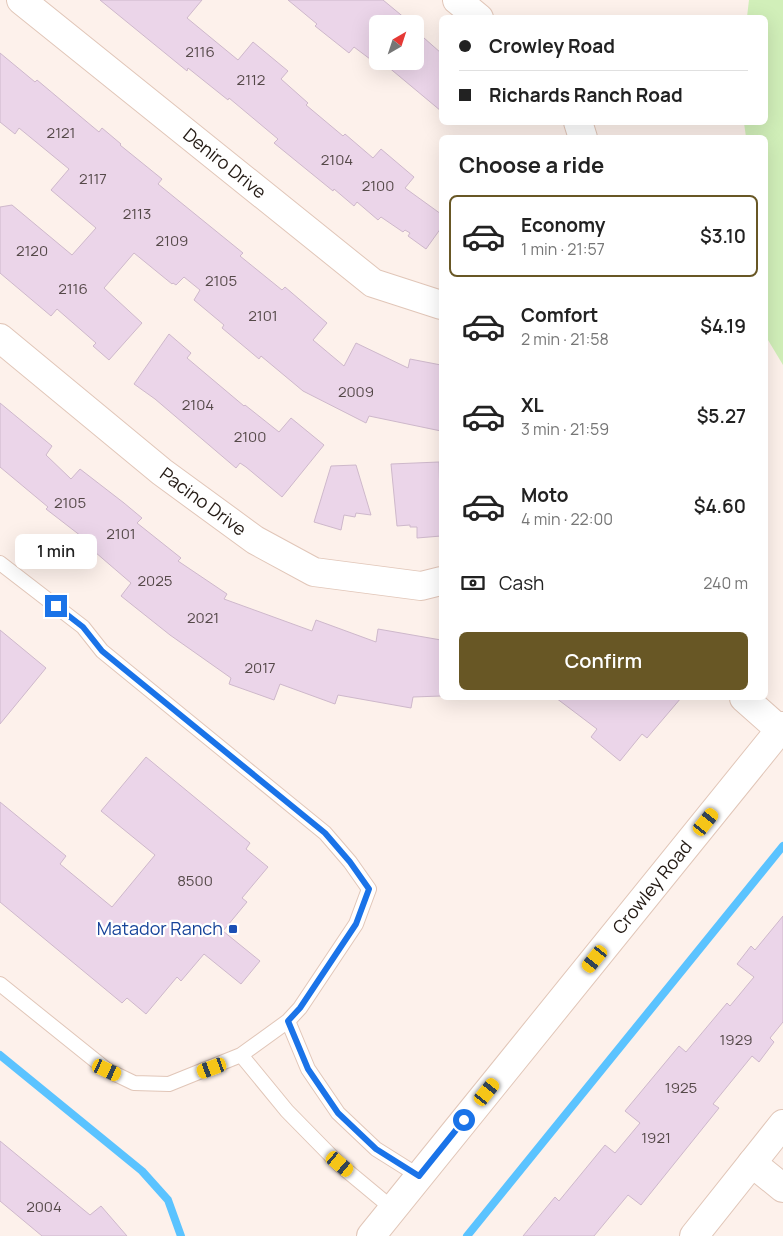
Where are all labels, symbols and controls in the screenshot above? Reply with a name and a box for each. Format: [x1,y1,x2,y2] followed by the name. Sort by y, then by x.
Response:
[369,15,424,70] north arrow
[369,15,424,70] map controls
[489,33,615,59] text: Crowley Road
[185,41,215,62] house number: 2116
[237,69,265,90] house number: 2112
[489,82,683,108] text: Richards Ranch Road
[47,122,75,143] house number: 2121
[179,122,272,203] street label: Deniro Drive
[321,149,353,170] house number: 2104
[459,150,604,180] text: Choose a ride
[79,168,107,189] house number: 2117
[362,175,394,196] house number: 2100
[123,203,151,224] house number: 2113
[521,212,605,238] text: Economy
[461,214,506,259] icon: car
[700,223,746,249] text: $3.10
[156,230,188,251] house number: 2109
[521,238,605,260] text: 1 min · 21:57
[16,240,48,261] house number: 2120
[205,270,237,291] house number: 2105
[58,278,88,299] house number: 2116
[521,302,598,328] text: Comfort
[461,304,506,349] icon: car
[248,305,278,326] house number: 2101
[700,313,746,339] text: $4.19
[521,328,609,350] text: 2 min · 21:58
[338,381,374,402] house number: 2009
[521,392,544,418] text: XL
[182,394,214,415] house number: 2104
[461,394,506,439] icon: car
[697,403,746,429] text: $5.27
[521,418,609,440] text: 3 min · 21:59
[234,426,266,447] house number: 2100
[156,462,252,541] street label: Pacino Drive
[521,482,568,508] text: Moto
[461,484,506,529] icon: car
[54,492,86,513] house number: 2105
[694,493,746,519] text: $4.60
[521,508,613,530] text: 4 min · 22:00
[106,523,136,544] house number: 2101
[15,534,97,568] callout: 1 min
[37,540,75,562] text: 1 min
[459,569,487,597] icon: cash
[138,570,172,591] house number: 2025
[499,570,544,596] text: Cash
[703,572,748,594] text: 240 m
[45,595,67,617] route end
[187,607,219,628] house number: 2021
[459,632,748,690] button: Confirm
[244,657,276,678] house number: 2017
[690,806,721,838] car
[607,835,697,939] street label: Crowley Road
[177,870,213,891] house number: 8500
[97,916,223,940] place label: Matador Ranch
[227,923,239,935] marker: Matador Ranch
[579,943,610,975] car
[719,1029,753,1050] house number: 1929
[195,1056,228,1080] car
[90,1057,123,1083] car
[471,1076,502,1108] car
[665,1077,697,1098] house number: 1925
[453,1109,475,1131] route start
[641,1127,671,1148] house number: 1921
[323,1149,356,1179] car
[26,1196,62,1217] house number: 2004

